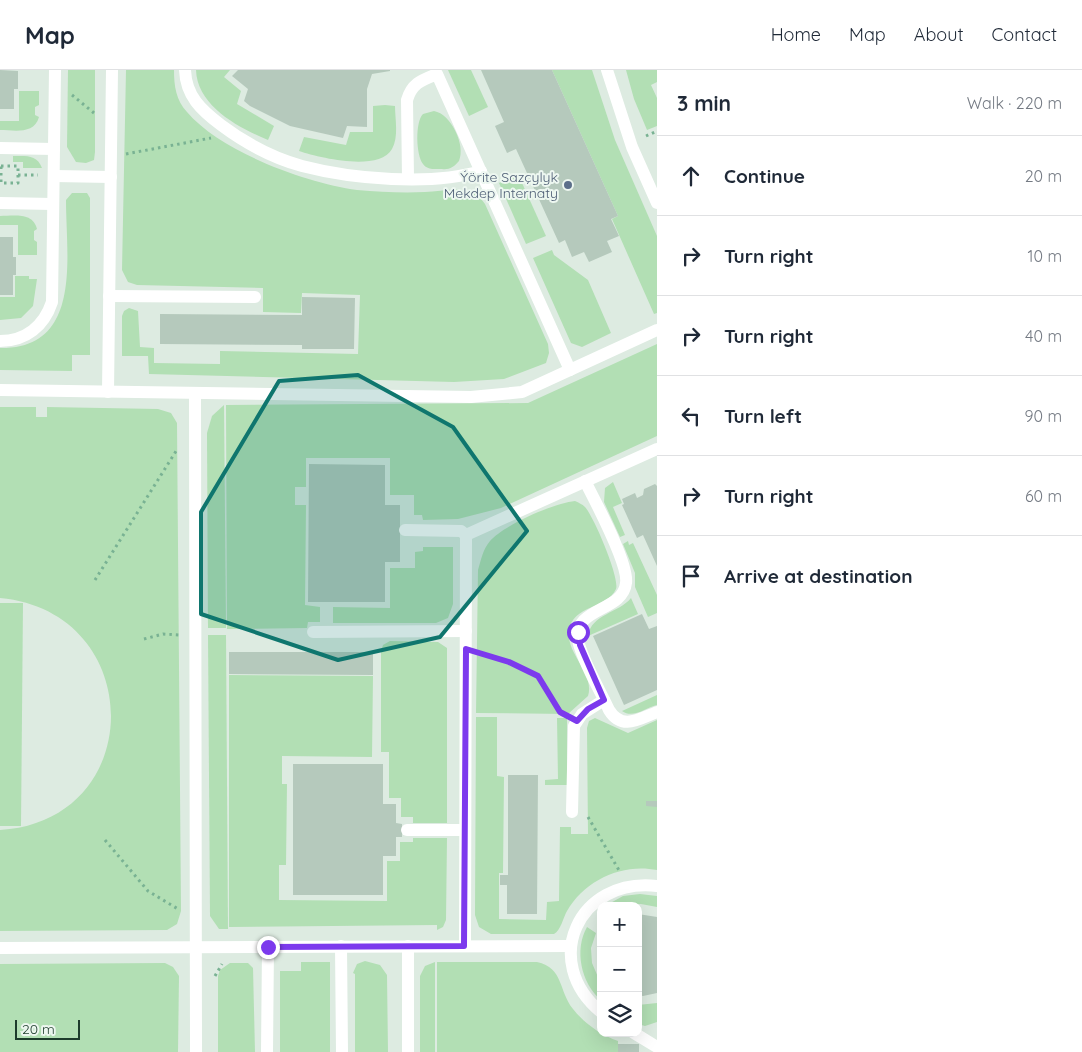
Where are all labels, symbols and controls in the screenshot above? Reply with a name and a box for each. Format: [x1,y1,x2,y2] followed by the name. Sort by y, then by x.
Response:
[25,20,75,50] text: Map
[771,23,821,46] text: Home
[849,23,886,46] text: Map
[914,23,964,46] text: About
[992,23,1057,46] text: Contact
[677,90,731,116] text: 3 min
[967,93,1062,113] text: Walk · 220 m
[677,162,705,190] icon: ahead
[724,164,805,188] text: Continue
[1025,166,1062,186] text: 20 m
[444,168,558,202] place label: Ýörite Sazçylyk Mekdep Internaty
[562,179,574,191] marker: Ýörite Sazçylyk Mekdep Internaty
[677,242,705,270] icon: right
[724,244,813,268] text: Turn right
[1028,246,1062,266] text: 10 m
[677,322,705,350] icon: right
[724,324,813,348] text: Turn right
[1025,326,1062,346] text: 40 m
[677,402,705,430] icon: left
[724,404,802,428] text: Turn left
[1025,406,1062,426] text: 90 m
[677,482,705,510] icon: right
[724,484,813,508] text: Turn right
[1025,486,1062,506] text: 60 m
[677,562,705,590] icon: arrive
[724,564,913,588] text: Arrive at destination
[567,621,590,644] route start
[597,902,642,1037] map controls
[597,902,642,947] button: +
[257,936,280,959] route end
[597,947,642,992] button: −
[597,992,642,1037] button: layers
[15,1017,80,1040] scale bar
[22,1020,55,1038] text: 20 m

